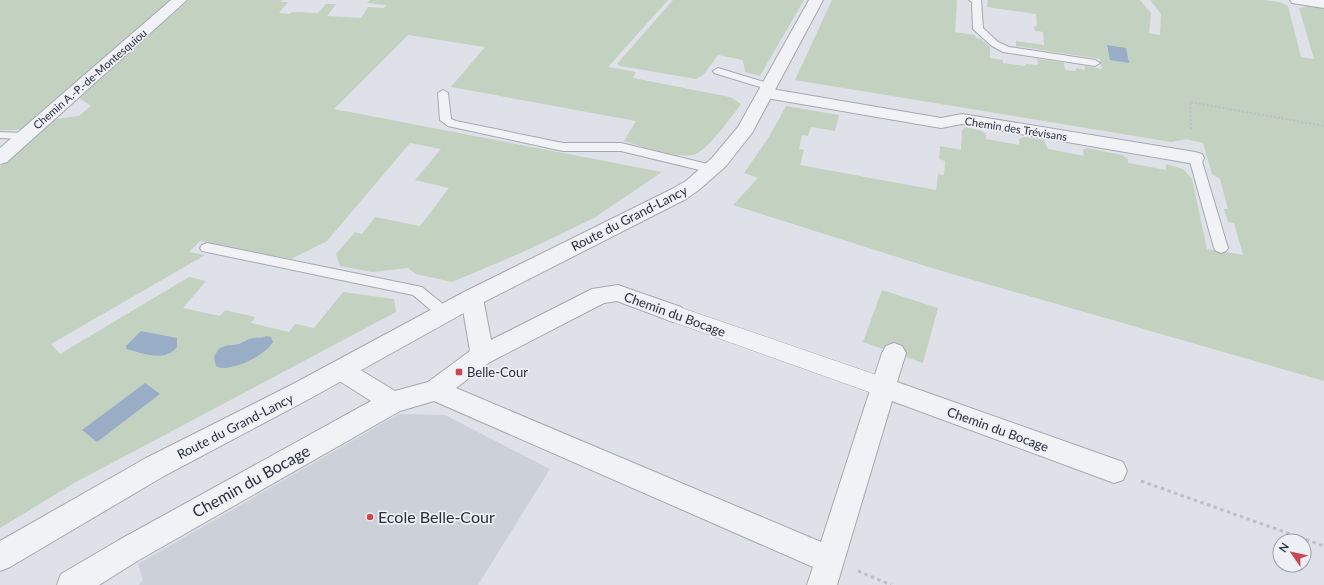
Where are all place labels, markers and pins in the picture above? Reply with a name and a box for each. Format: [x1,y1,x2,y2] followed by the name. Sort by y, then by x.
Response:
[467,364,528,380] place label: Belle-Cour
[454,367,464,377] marker: Belle-Cour
[378,507,495,526] place label: Ecole Belle-Cour
[365,512,375,522] marker: Ecole Belle-Cour

